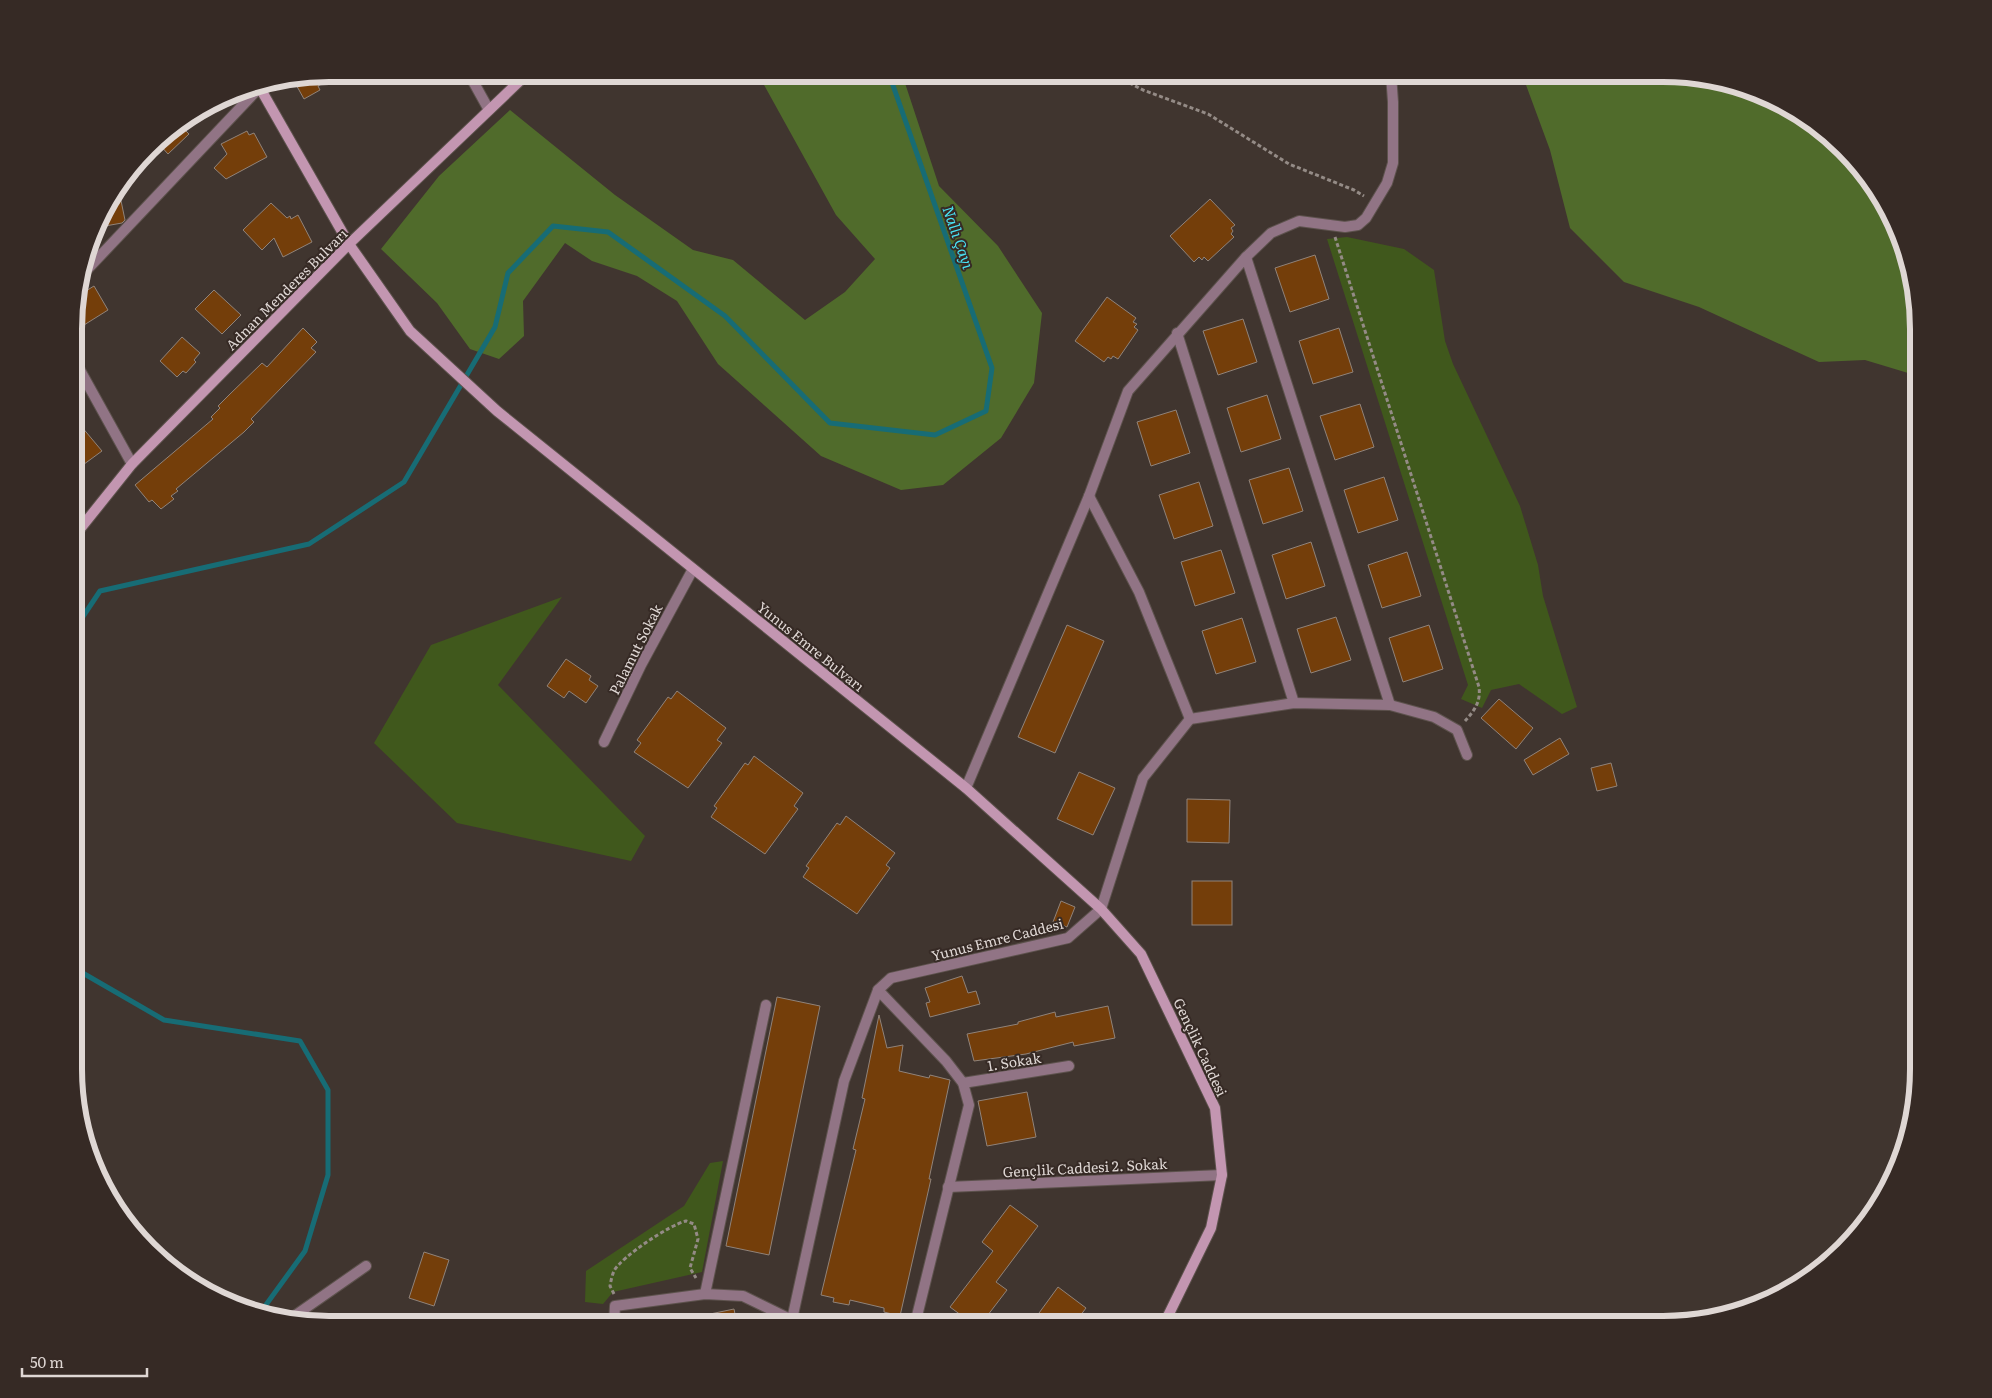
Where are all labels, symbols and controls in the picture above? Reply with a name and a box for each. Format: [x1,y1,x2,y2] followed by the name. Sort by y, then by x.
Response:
[938,202,981,272] water label: Nallı Çayı
[221,223,352,354] street label: Adnan Menderes Bulvarı
[753,596,869,696] street label: Yunus Emre Bulvarı
[604,600,667,698] street label: Palamut Sokak
[929,913,1066,965] street label: Yunus Emre Caddesi
[1169,995,1233,1100] street label: Gençlik Caddesi
[986,1047,1043,1075] street label: 1. Sokak
[1002,1153,1168,1181] street label: Gençlik Caddesi 2. Sokak
[22,1346,148,1378] scale bar
[30,1350,64,1373] text: 50 m

